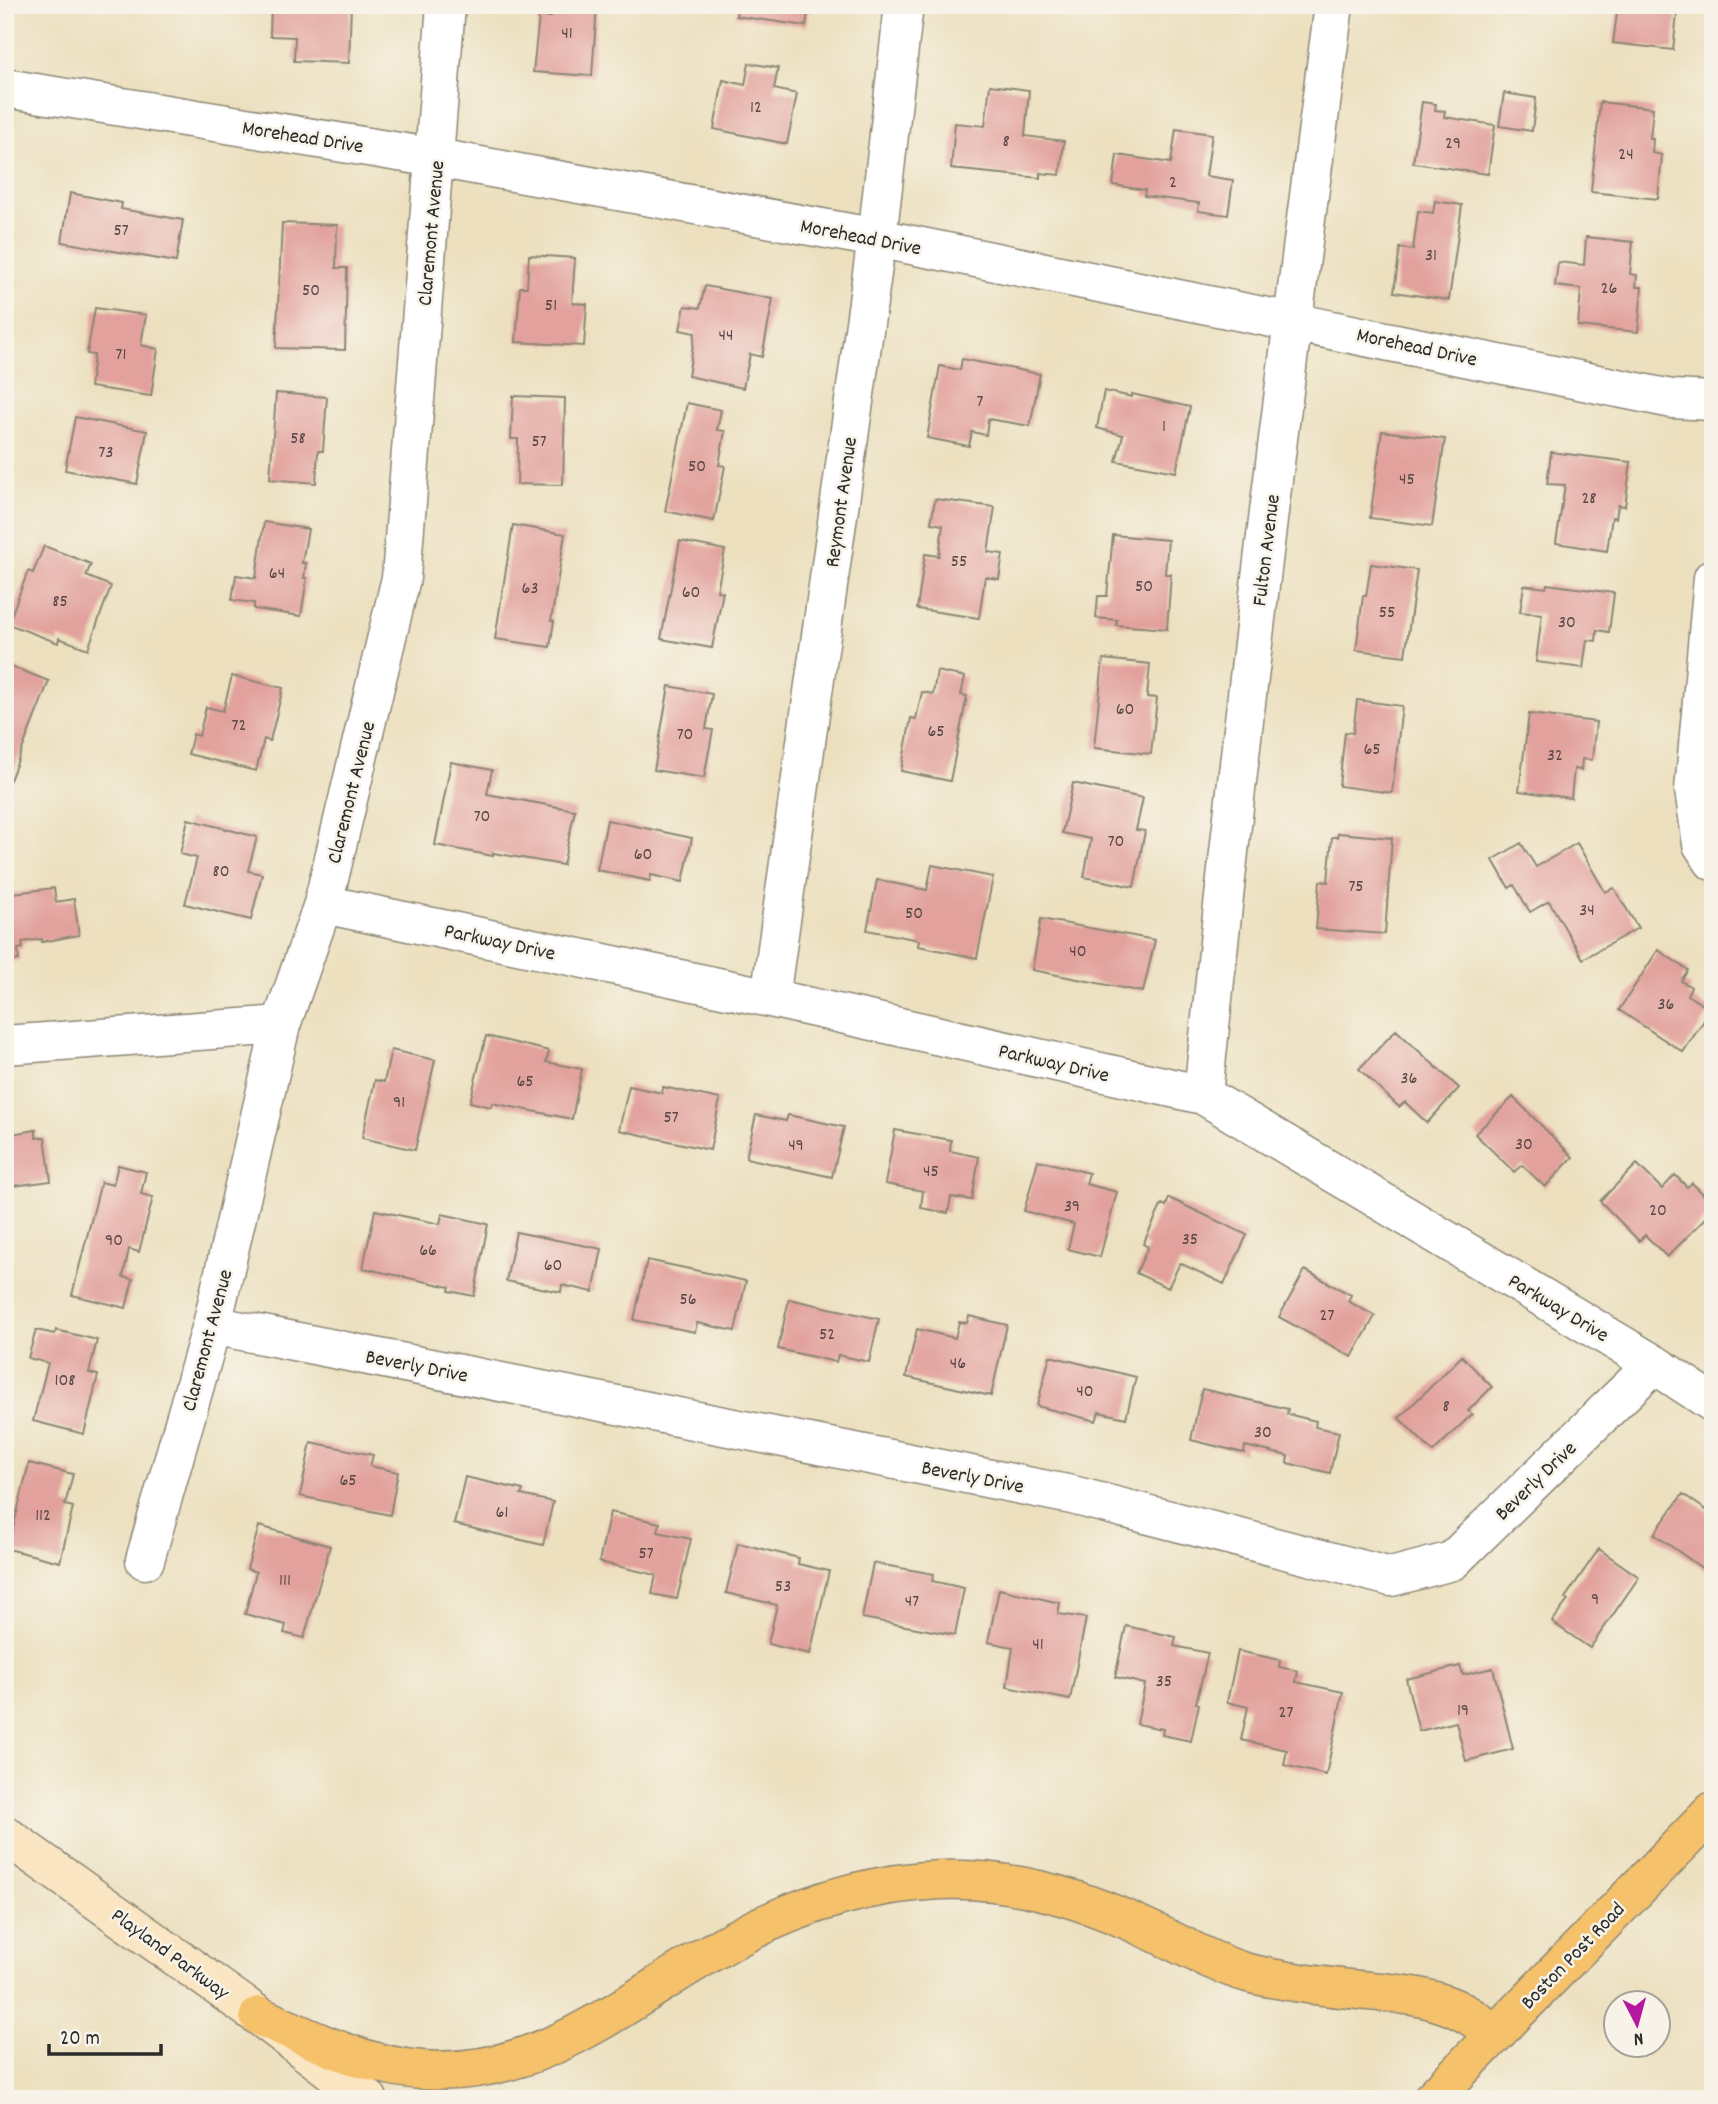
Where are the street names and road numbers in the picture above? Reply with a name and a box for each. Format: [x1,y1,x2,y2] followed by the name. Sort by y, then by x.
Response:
[240,115,365,163] street label: Morehead Drive
[412,159,454,307] street label: Claremont Avenue
[797,213,923,265] street label: Morehead Drive
[1353,322,1479,376] street label: Morehead Drive
[819,435,867,570] street label: Reymont Avenue
[1246,493,1290,608] street label: Fulton Avenue
[321,718,385,867] street label: Claremont Avenue
[441,918,558,970] street label: Parkway Drive
[995,1038,1112,1092] street label: Parkway Drive
[176,1267,242,1415] street label: Claremont Avenue
[1501,1268,1614,1352] street label: Parkway Drive
[363,1343,470,1393] street label: Beverly Drive
[1489,1435,1585,1529] street label: Beverly Drive
[919,1454,1026,1504] street label: Beverly Drive
[1515,1897,1633,2018] street label: Boston Post Road
[104,1902,235,2009] street label: Playland Parkway

